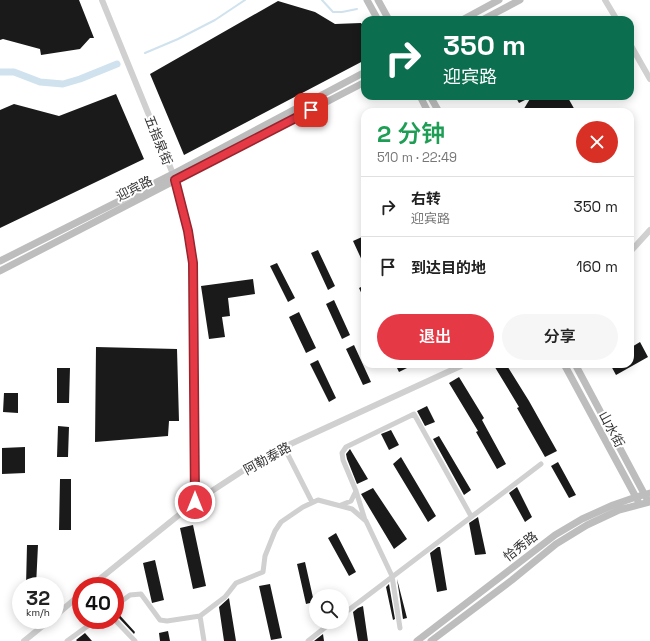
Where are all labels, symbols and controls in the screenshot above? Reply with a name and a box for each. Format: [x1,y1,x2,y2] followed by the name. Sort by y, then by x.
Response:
[443,27,526,63] text: 350 m
[377,32,429,84] icon: right
[443,65,497,88] text: 迎宾路
[294,93,328,127] pin
[300,99,322,121] icon: arrive
[141,113,176,167] street label: 五指泉街
[377,118,445,149] text: 2 分钟
[576,121,618,163] button: close
[377,149,457,166] text: 510 m · 22:49
[113,172,155,205] street label: 迎宾路
[411,189,441,208] text: 右转
[377,196,399,218] icon: right
[574,197,618,216] text: 350 m
[411,210,450,227] text: 迎宾路
[377,256,399,278] icon: arrive
[576,257,618,276] text: 160 m
[411,258,486,277] text: 到达目的地
[377,314,494,360] button: 退出
[502,314,618,360] button: 分享
[595,408,628,450] street label: 山水街
[240,438,294,478] street label: 阿勒泰路
[174,481,216,523] position arrow
[500,528,541,565] street label: 恰秀路
[72,577,124,629] speed limit sign: 40
[26,585,50,611] text: 32
[309,589,349,629] map controls
[309,589,349,629] button: search
[26,606,50,619] text: km/h

